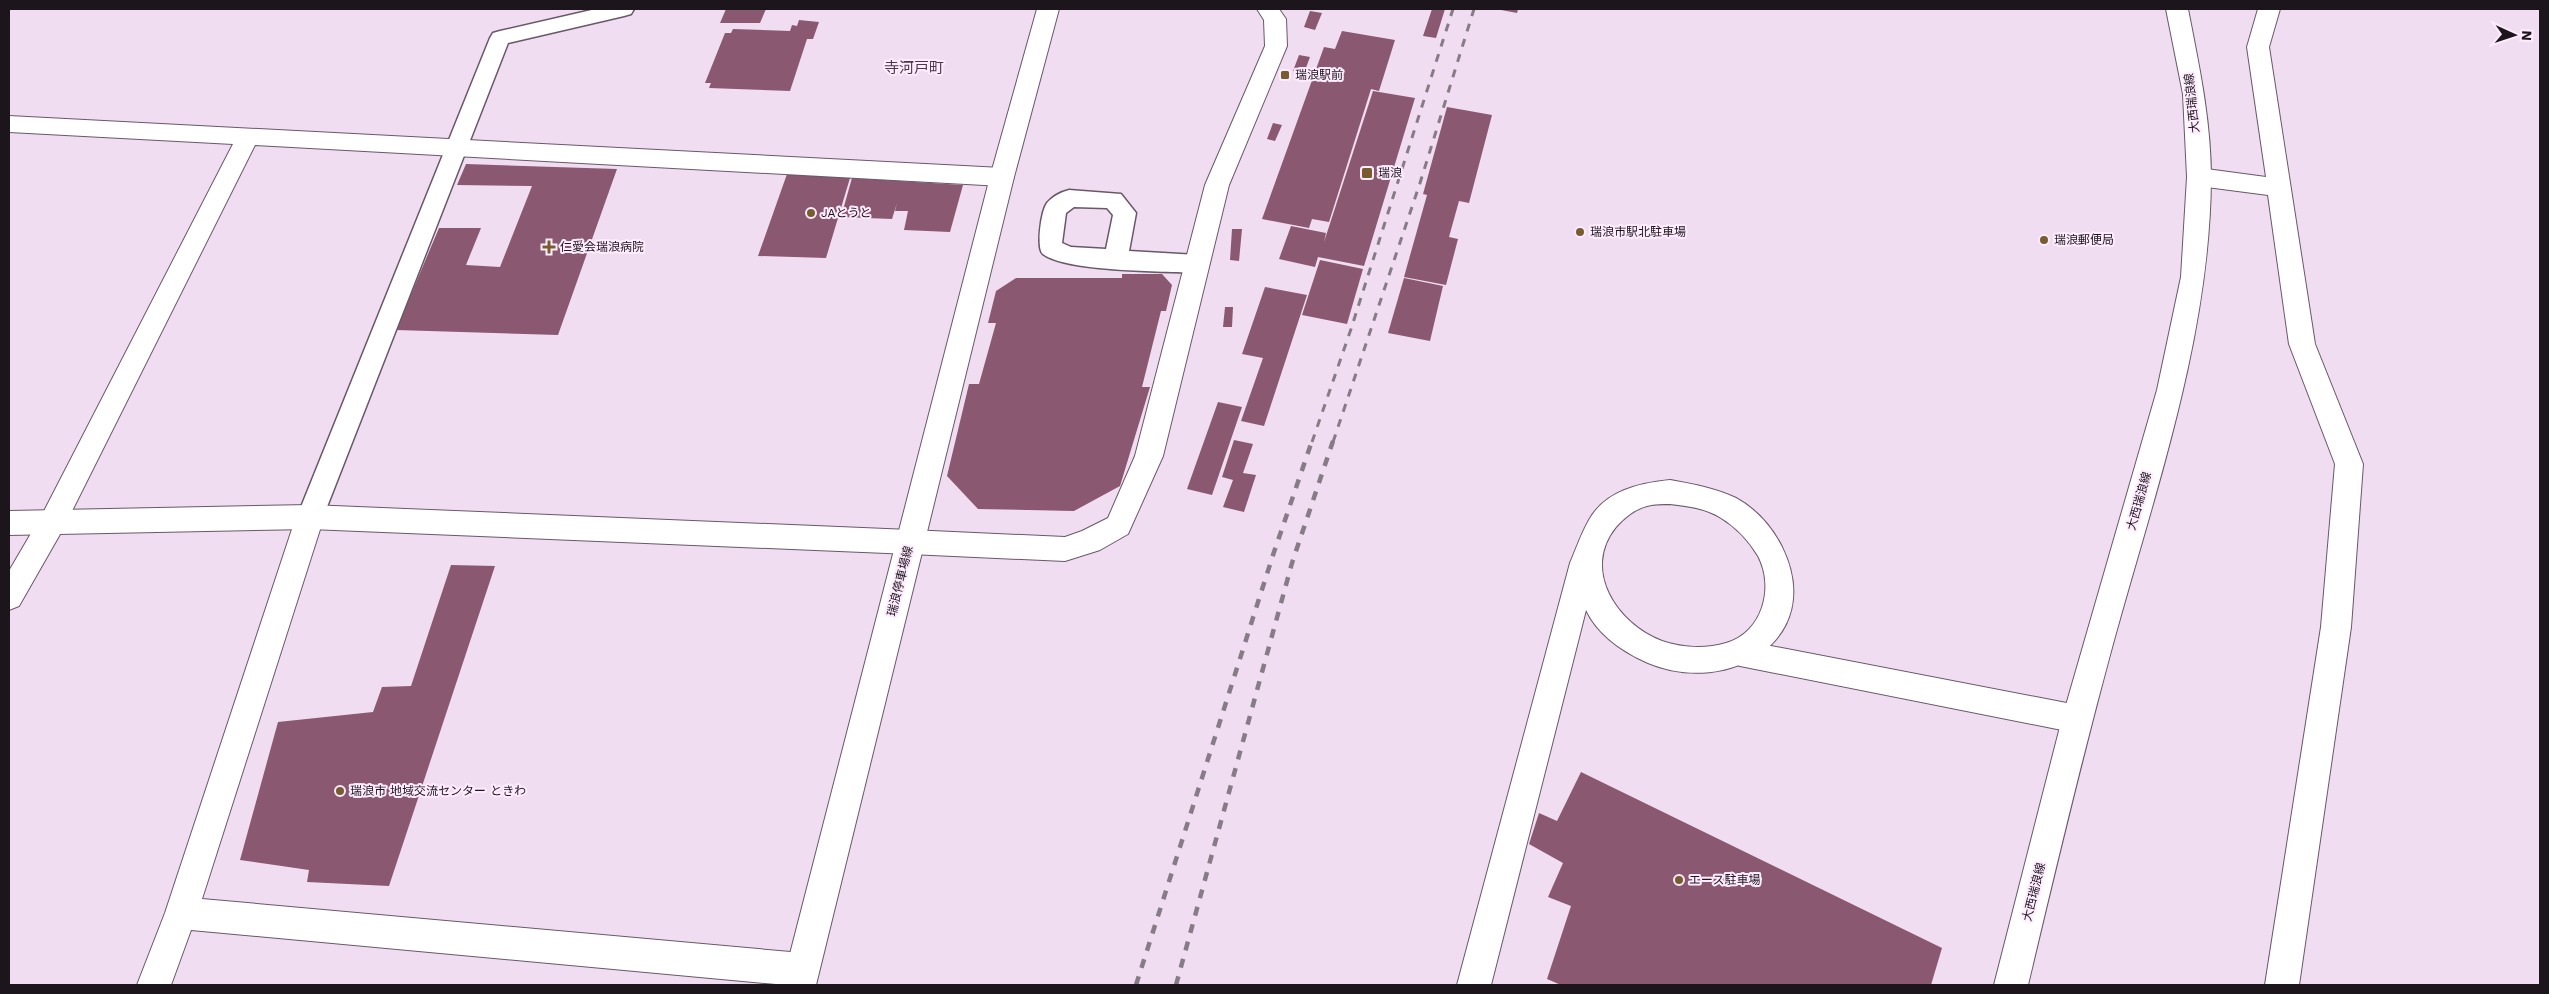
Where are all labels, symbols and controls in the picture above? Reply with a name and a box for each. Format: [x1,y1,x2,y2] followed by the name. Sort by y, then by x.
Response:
[2489,10,2539,60] north arrow
[2519,30,2535,41] text: N
[884,59,944,77] district label: 寺河戸町
[1295,68,1343,82] place label: 瑞浪駅前
[1279,69,1291,81] marker: 瑞浪駅前
[2182,72,2202,134] street label: 大西瑞浪線
[1360,166,1374,180] marker: 瑞浪
[1378,166,1402,180] place label: 瑞浪
[821,206,871,220] place label: JAとうと
[805,207,817,219] marker: JAとうと
[1590,225,1686,239] place label: 瑞浪市駅北駐車場
[1574,226,1586,238] marker: 瑞浪市駅北駐車場
[2054,233,2114,247] place label: 瑞浪郵便局
[2038,234,2050,246] marker: 瑞浪郵便局
[542,240,556,254] marker: 仁愛会瑞浪病院
[560,240,644,254] place label: 仁愛会瑞浪病院
[2124,470,2154,532] street label: 大西瑞浪線
[884,544,916,618] street label: 瑞浪停車場線
[350,784,526,798] place label: 瑞浪市 地域交流センター ときわ
[334,785,346,797] marker: 瑞浪市 地域交流センター ときわ
[2020,861,2048,923] street label: 大西瑞浪線
[1689,873,1760,887] place label: エース駐車場
[1673,874,1685,886] marker: エース駐車場

